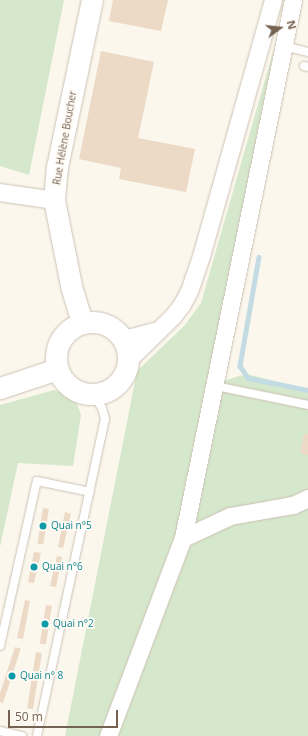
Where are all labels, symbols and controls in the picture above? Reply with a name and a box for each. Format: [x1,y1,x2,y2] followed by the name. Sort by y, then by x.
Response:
[260,8,300,48] north arrow
[284,18,300,31] text: N
[51,90,79,186] street label: Rue Hélène Boucher
[51,520,92,532] place label: Quai n°5
[38,521,48,531] marker: Quai n°5
[42,561,83,573] place label: Quai n°6
[29,562,39,572] marker: Quai n°6
[53,618,94,630] place label: Quai n°2
[40,619,50,629] marker: Quai n°2
[20,670,63,682] place label: Quai n° 8
[7,671,17,681] marker: Quai n° 8
[10,702,120,728] scale bar
[15,708,43,725] text: 50 m

